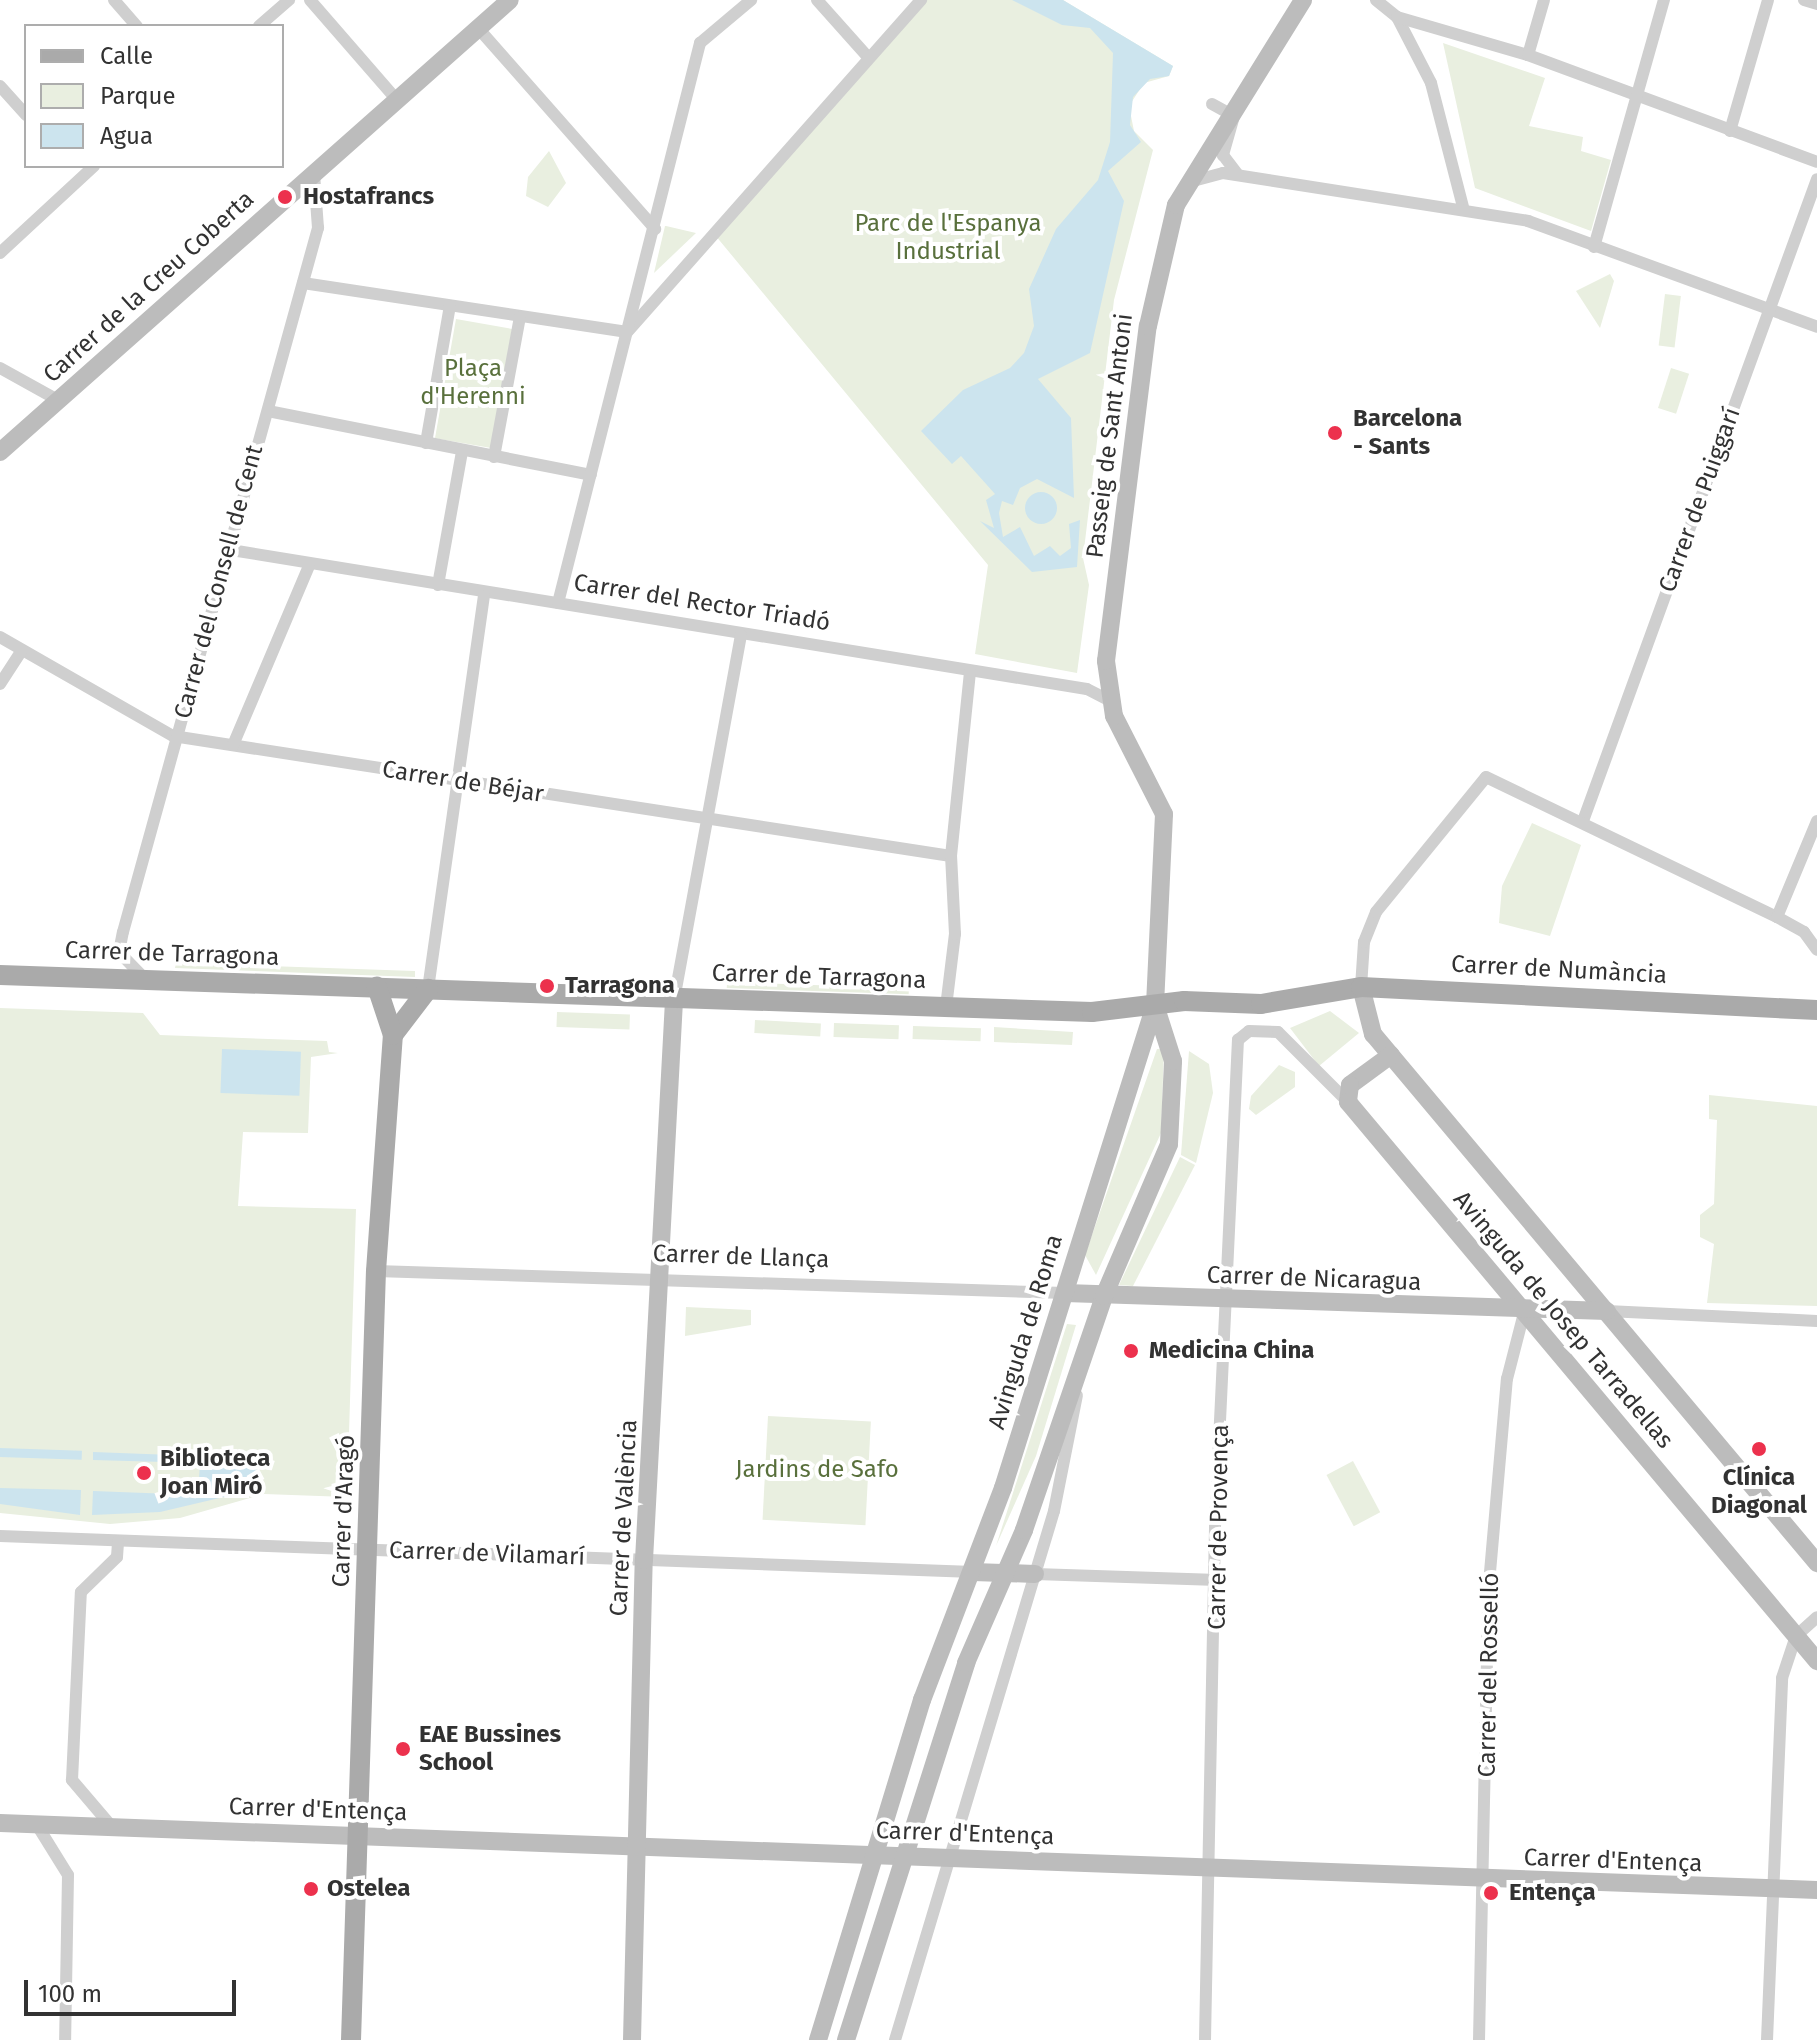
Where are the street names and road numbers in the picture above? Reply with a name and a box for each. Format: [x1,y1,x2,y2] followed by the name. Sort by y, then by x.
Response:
[38,185,260,389] street label: Carrer de la Creu Coberta
[1081,312,1139,560] street label: Passeig de Sant Antoni
[1653,404,1747,596] street label: Carrer de Puiggarí
[169,442,269,722] street label: Carrer del Consell de Cent
[572,568,832,638] street label: Carrer del Rector Triadó
[380,755,546,809] street label: Carrer de Béjar
[64,936,280,972] street label: Carrer de Tarragona
[1450,950,1668,990] street label: Carrer de Numància
[711,959,927,995] street label: Carrer de Tarragona
[1447,1186,1679,1454] street label: Avinguda de Josep Tarradellas
[983,1231,1069,1433] street label: Avinguda de Roma
[652,1240,830,1274] street label: Carrer de Llança
[1206,1261,1422,1297] street label: Carrer de Nicaragua
[604,1419,644,1617] street label: Carrer de València
[1203,1424,1235,1630] street label: Carrer de Provença
[327,1434,361,1588] street label: Carrer d'Aragó
[388,1536,586,1572] street label: Carrer de Vilamarí
[1473,1572,1505,1778] street label: Carrer del Rosselló
[228,1792,408,1828] street label: Carrer d'Entença
[875,1816,1055,1852] street label: Carrer d'Entença
[1523,1843,1703,1879] street label: Carrer d'Entença

